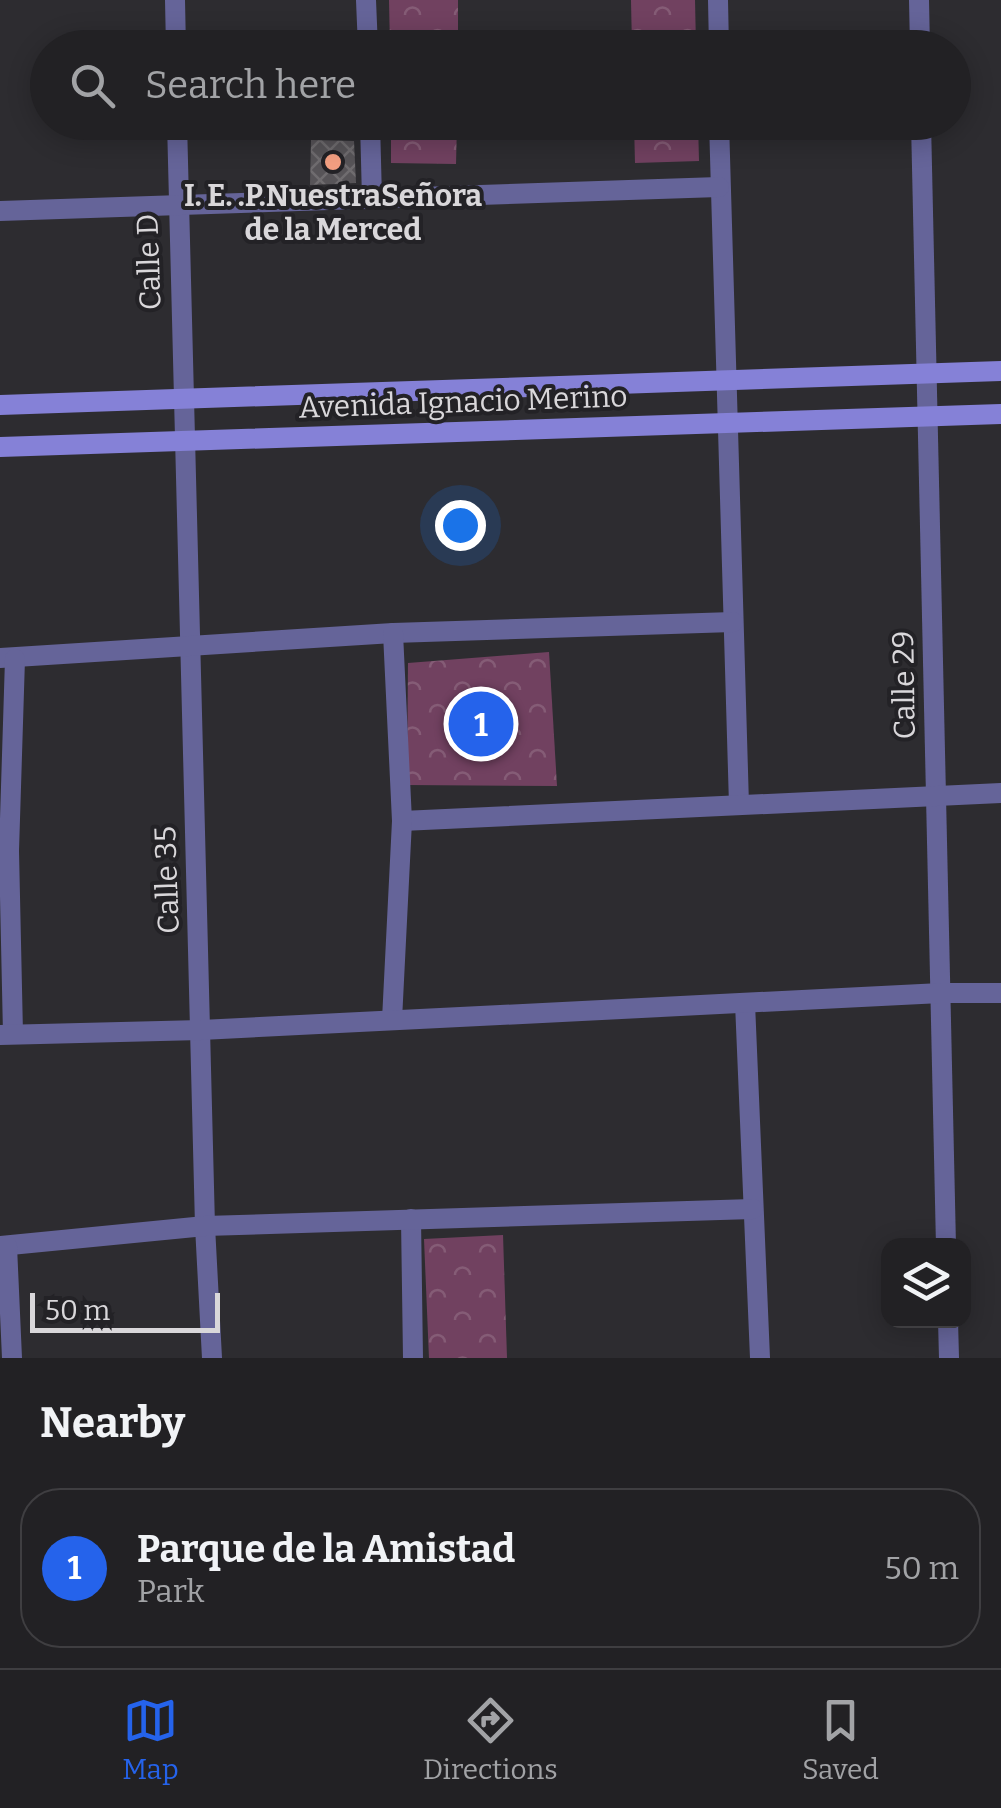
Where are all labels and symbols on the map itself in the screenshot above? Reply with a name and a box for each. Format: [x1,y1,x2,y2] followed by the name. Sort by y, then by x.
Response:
[322,151,344,173] marker: I. E. .P.NuestraSeñora de la Merced
[184,178,482,248] place label: I. E. .P.NuestraSeñora de la Merced
[129,213,169,311] street label: Calle D
[298,378,628,426] street label: Avenida Ignacio Merino
[435,500,486,551] your location
[885,630,923,740] street label: Calle 29
[448,686,514,762] pin: 1
[147,825,187,935] street label: Calle 35
[30,1288,220,1332] scale bar

